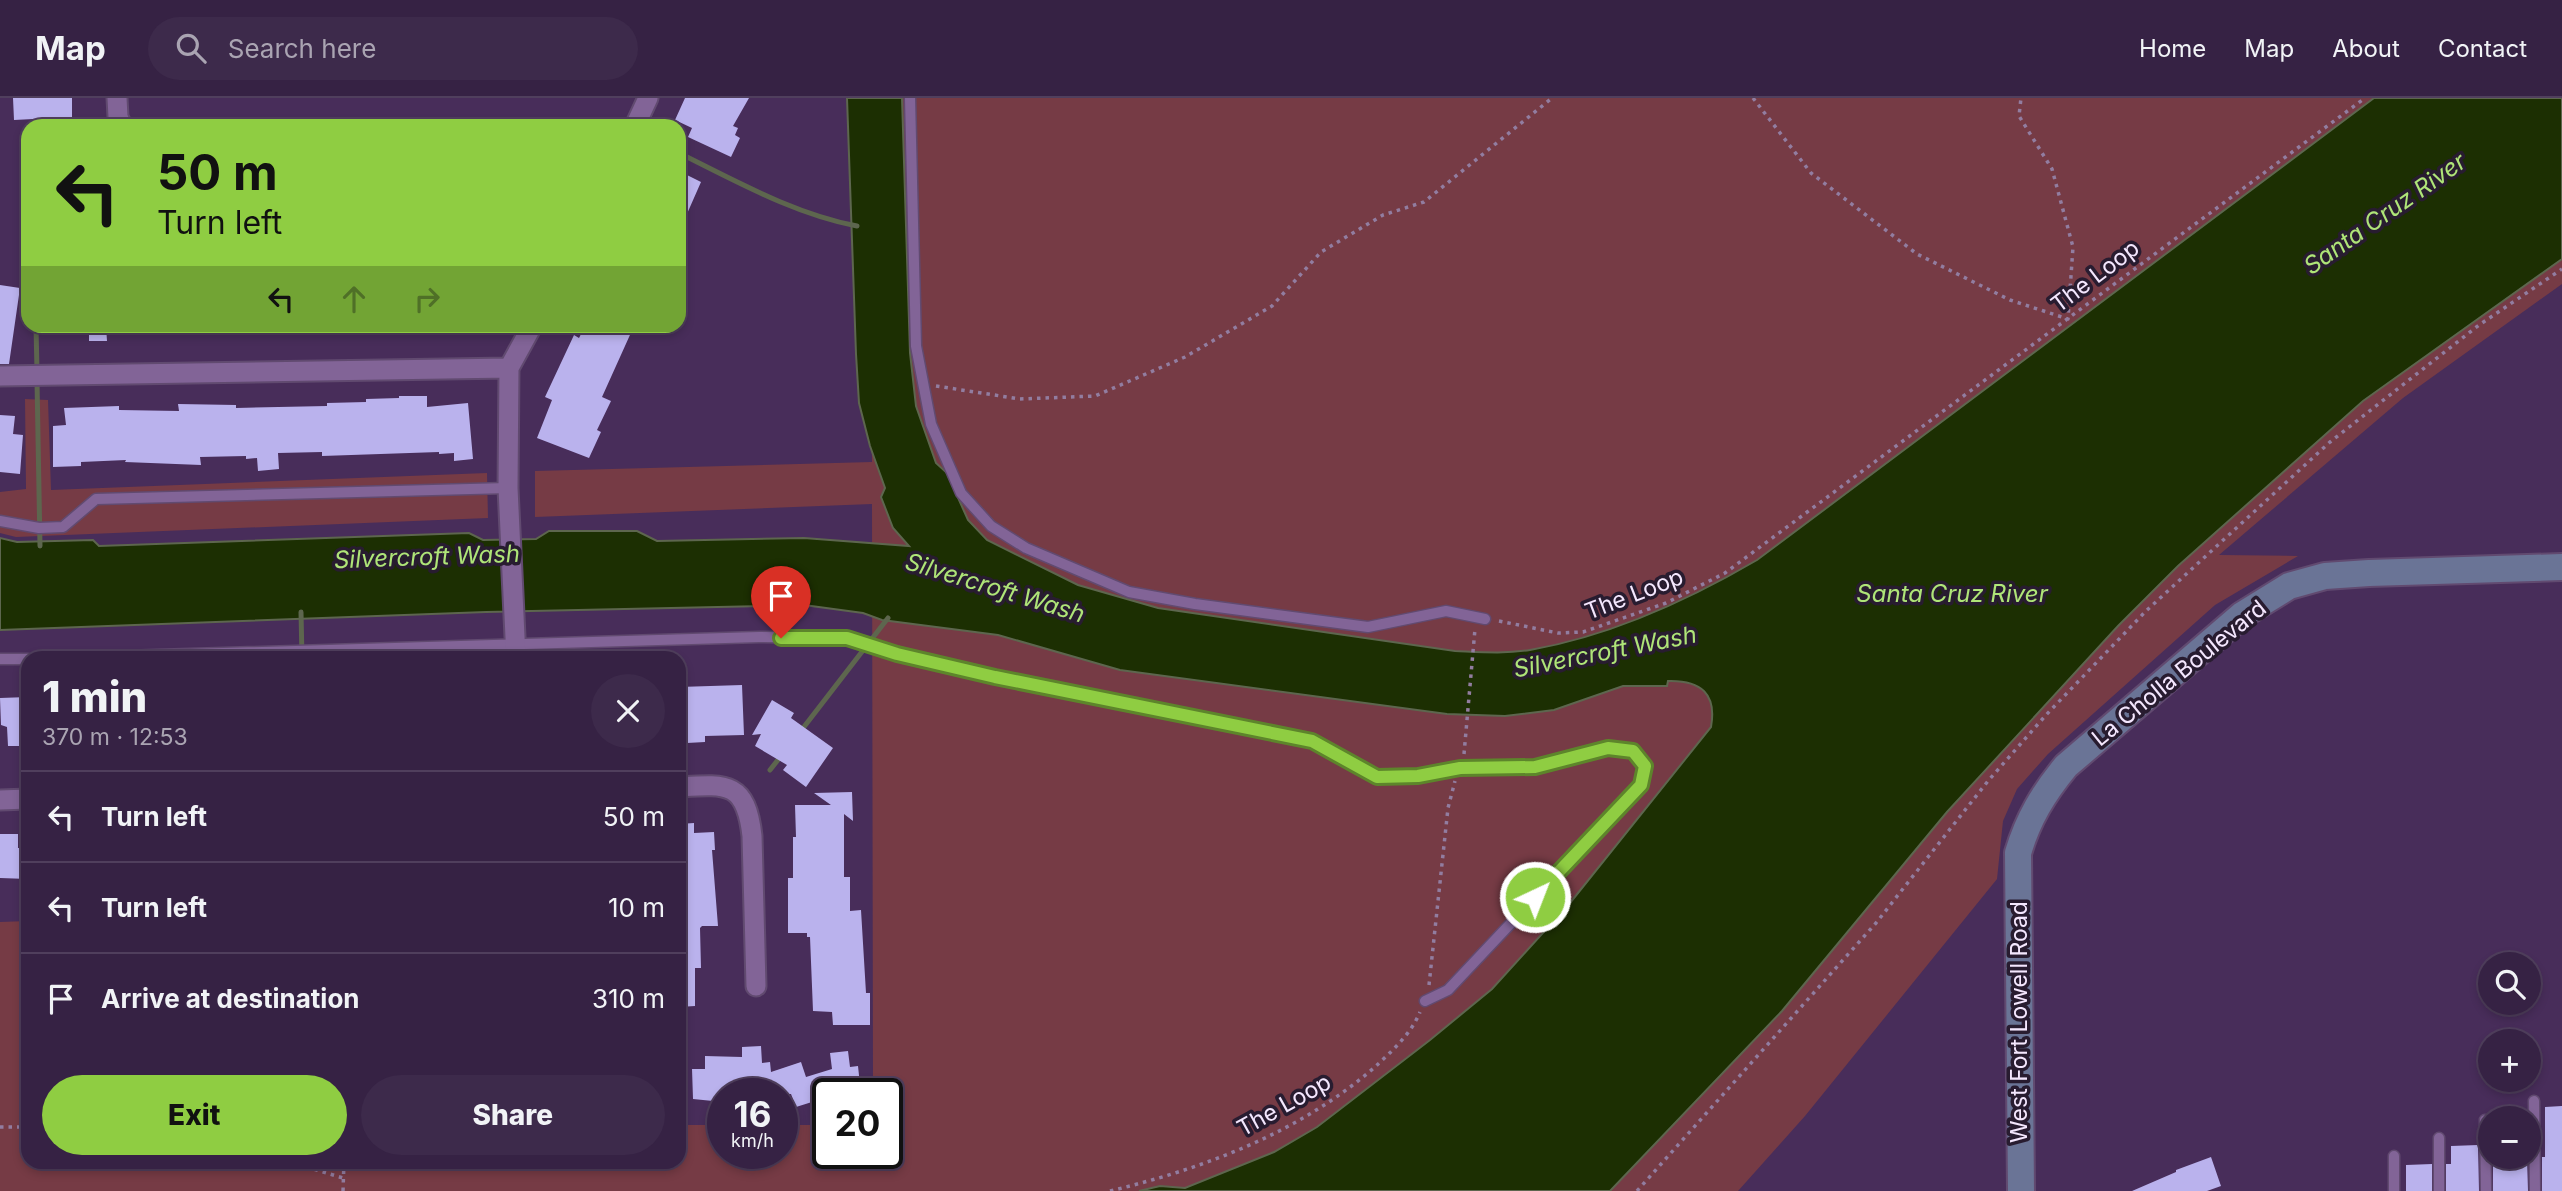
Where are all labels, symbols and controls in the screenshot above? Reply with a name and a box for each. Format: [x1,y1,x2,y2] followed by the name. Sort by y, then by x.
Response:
[148,17,638,80] search box
[35,28,106,68] text: Map
[172,29,210,67] icon: search
[228,33,376,64] text: Search here
[2139,34,2206,63] text: Home
[2244,34,2294,63] text: Map
[2332,34,2400,63] text: About
[2438,34,2527,63] text: Contact
[157,143,278,202] text: 50 m
[2298,146,2472,280] water label: Santa Cruz River
[42,147,133,238] icon: left
[157,203,282,242] text: Turn left
[2045,234,2145,318] street label: The Loop
[262,280,300,318] icon: left
[335,280,373,318] icon: ahead
[408,280,446,318] icon: right
[333,539,521,574] water label: Silvercroft Wash
[902,546,1088,629] water label: Silvercroft Wash
[1581,562,1687,626] street label: The Loop
[751,566,811,638] pin
[762,577,800,615] icon: arrive
[1856,579,2049,608] water label: Santa Cruz River
[2086,594,2272,752] street label: La Cholla Boulevard
[1511,620,1699,684] water label: Silvercroft Wash
[42,671,147,722] text: 1 min
[591,674,665,748] button: close
[42,723,188,751] text: 370 m · 12:53
[42,798,80,836] icon: left
[101,801,207,832] text: Turn left
[603,801,665,832] text: 50 m
[1498,860,1572,934] position arrow
[42,889,80,927] icon: left
[101,892,207,923] text: Turn left
[608,892,665,923] text: 10 m
[2005,901,2033,1143] street label: West Fort Lowell Road
[2478,952,2541,1169] map controls
[2478,952,2541,1015] button: search
[42,980,80,1018] icon: arrive
[101,983,360,1014] text: Arrive at destination
[592,983,665,1014] text: 310 m
[2478,1029,2541,1092] button: +
[1232,1068,1336,1142] street label: The Loop
[42,1075,347,1155] button: Exit
[361,1075,665,1155] button: Share
[812,1078,903,1169] speed limit sign: 20
[734,1093,771,1135] text: 16
[2478,1106,2541,1169] button: −
[731,1130,774,1151] text: km/h

